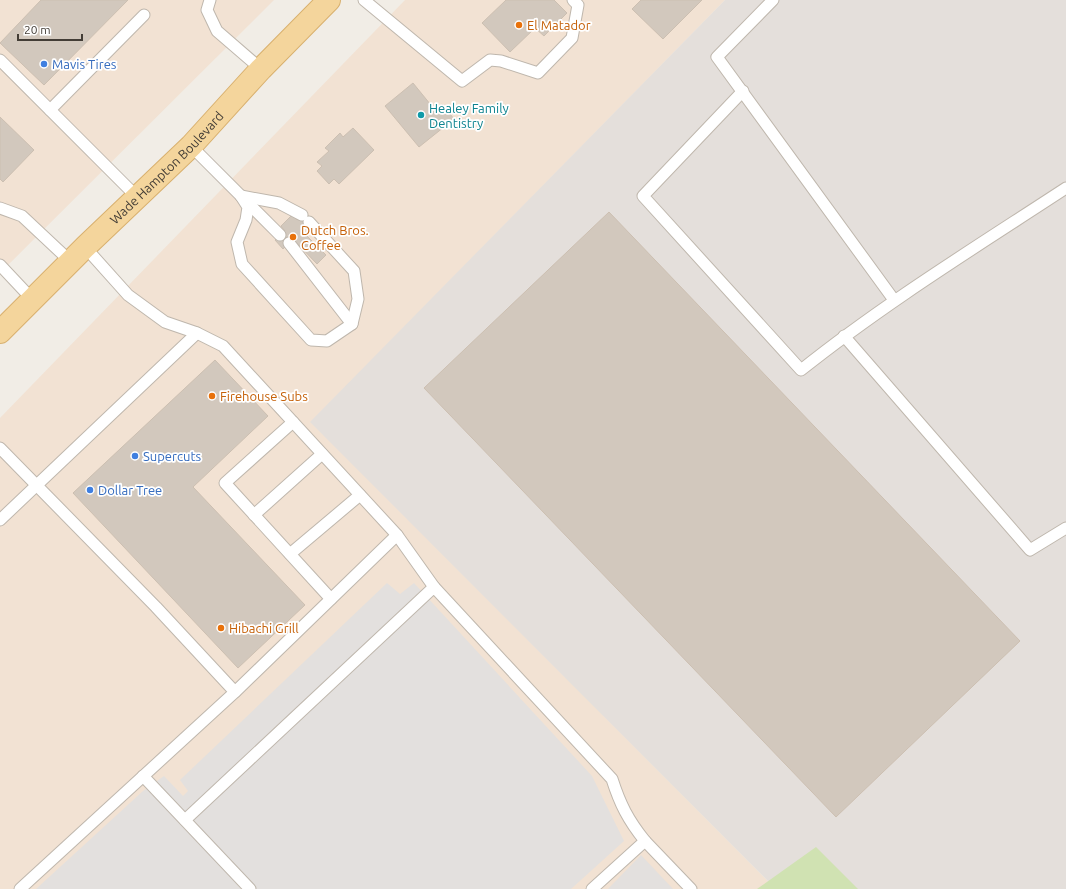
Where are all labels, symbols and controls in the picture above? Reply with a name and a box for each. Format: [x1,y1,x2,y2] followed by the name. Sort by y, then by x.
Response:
[18,16,82,42] scale bar
[527,18,591,32] place label: El Matador
[514,20,524,30] marker: El Matador
[24,23,51,36] text: 20 m
[52,57,117,71] place label: Mavis Tires
[39,59,49,69] marker: Mavis Tires
[429,101,509,130] place label: Healey Family Dentistry
[107,109,226,226] street label: Wade Hampton Boulevard
[416,110,426,120] marker: Healey Family Dentistry
[301,223,369,252] place label: Dutch Bros. Coffee
[288,232,298,242] marker: Dutch Bros. Coffee
[220,389,308,403] place label: Firehouse Subs
[207,391,217,401] marker: Firehouse Subs
[143,449,202,463] place label: Supercuts
[130,451,140,461] marker: Supercuts
[98,483,162,497] place label: Dollar Tree
[85,485,95,495] marker: Dollar Tree
[229,621,299,635] place label: Hibachi Grill
[216,623,226,633] marker: Hibachi Grill

